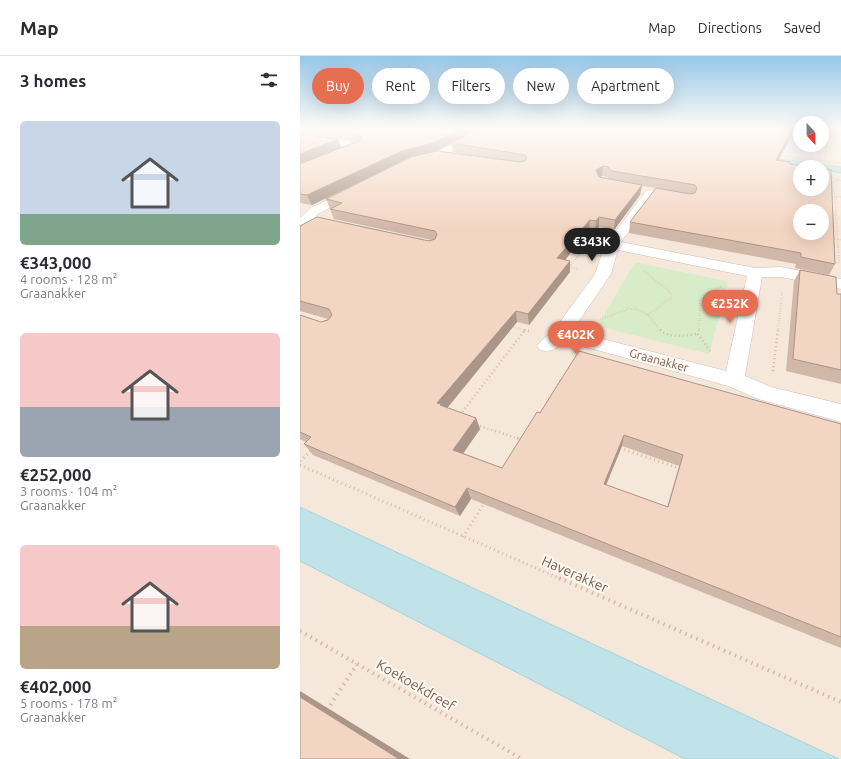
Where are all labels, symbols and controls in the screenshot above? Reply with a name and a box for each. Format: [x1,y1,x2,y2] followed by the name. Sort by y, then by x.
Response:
[20,17,59,39] text: Map
[648,20,676,36] text: Map
[698,20,762,36] text: Directions
[784,20,821,36] text: Saved
[312,68,364,104] chip: Buy
[372,68,430,104] chip: Rent
[438,68,505,104] chip: Filters
[513,68,569,104] chip: New
[577,68,674,104] chip: Apartment
[258,69,280,91] icon: filters
[20,71,86,90] text: 3 homes
[793,116,829,152] north arrow
[793,116,829,240] map controls
[114,147,186,219] icon: home
[793,160,829,196] button: +
[793,204,829,240] button: −
[564,228,620,262] pin: €343K
[573,234,611,248] text: €343K
[20,253,91,272] text: €343,000
[20,272,117,286] text: 4 rooms · 128 m²
[20,286,86,300] text: Graanakker
[702,290,758,324] pin: €252K
[711,296,749,310] text: €252K
[548,321,604,355] pin: €402K
[557,327,595,341] text: €402K
[628,346,691,374] street label: Graanakker
[114,359,186,431] icon: home
[20,465,91,484] text: €252,000
[20,484,117,498] text: 3 rooms · 104 m²
[20,498,86,512] text: Graanakker
[539,552,611,596] street label: Haverakker
[114,571,186,643] icon: home
[374,656,459,714] street label: Koekoekdreef
[20,677,91,696] text: €402,000
[20,696,117,710] text: 5 rooms · 178 m²
[20,710,86,724] text: Graanakker

